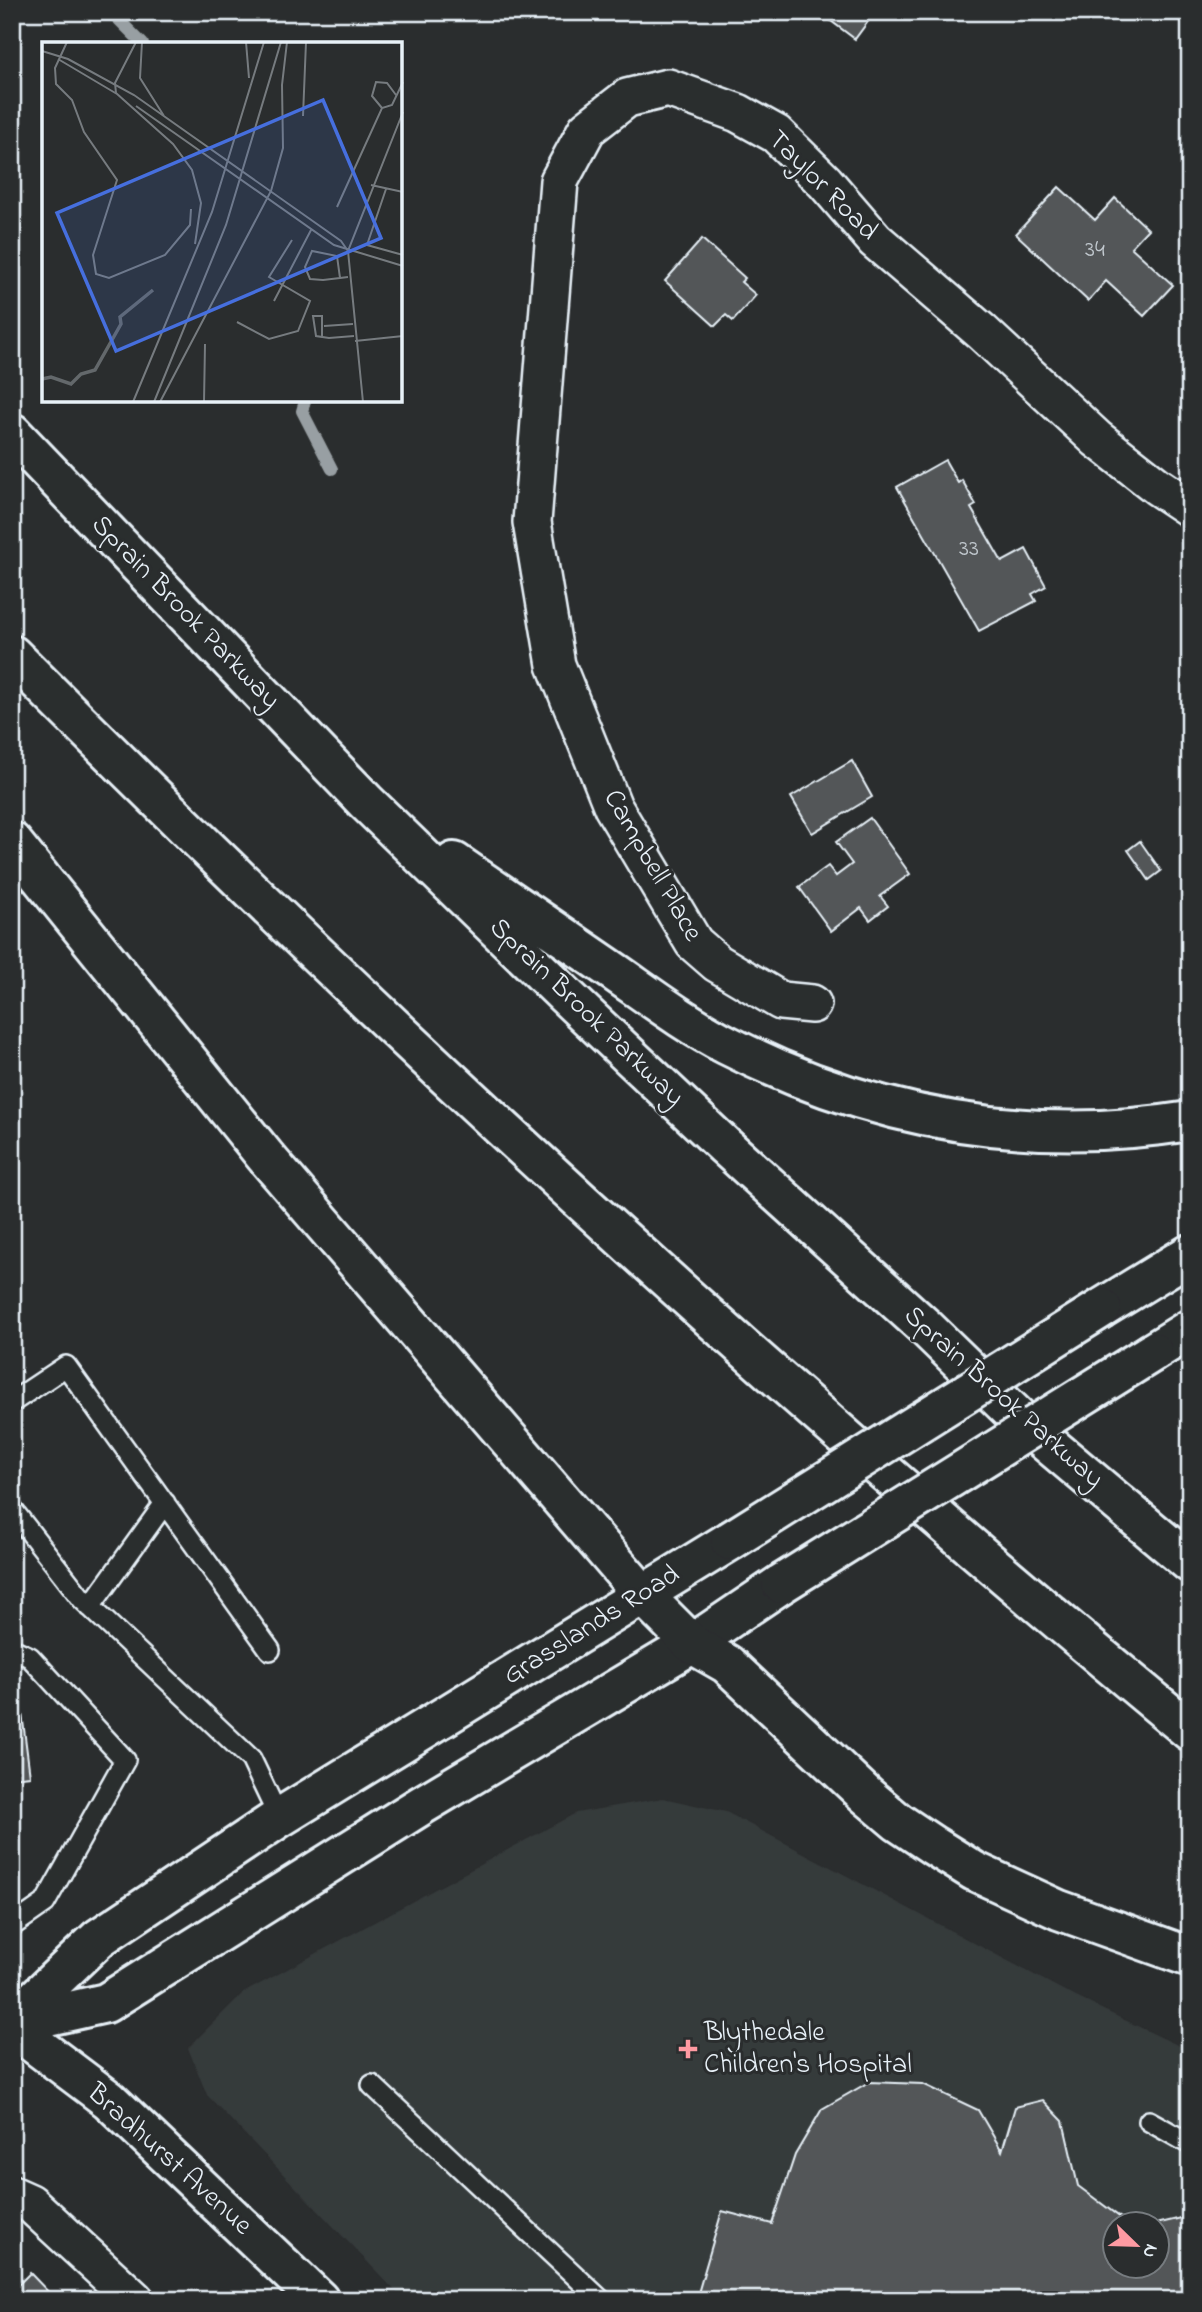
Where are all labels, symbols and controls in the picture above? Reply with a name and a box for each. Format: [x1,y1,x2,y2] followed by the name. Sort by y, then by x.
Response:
[42,42,402,402] inset map
[757,121,887,251] street label: Taylor Road
[1085,233,1105,268] house number: 34
[81,506,289,720] street label: Sprain Brook Parkway
[959,532,979,567] house number: 33
[592,782,712,950] street label: Campbell Place
[479,909,693,1117] street label: Sprain Brook Parkway
[894,1297,1112,1499] street label: Sprain Brook Parkway
[496,1555,688,1697] street label: Grasslands Road
[703,2013,912,2086] place label: Blythedale Children's Hospital
[678,2039,698,2059] marker: Blythedale Children's Hospital
[76,2074,261,2246] street label: Bradhurst Avenue
[1100,2210,1170,2280] north arrow
[1134,2239,1164,2262] text: N

